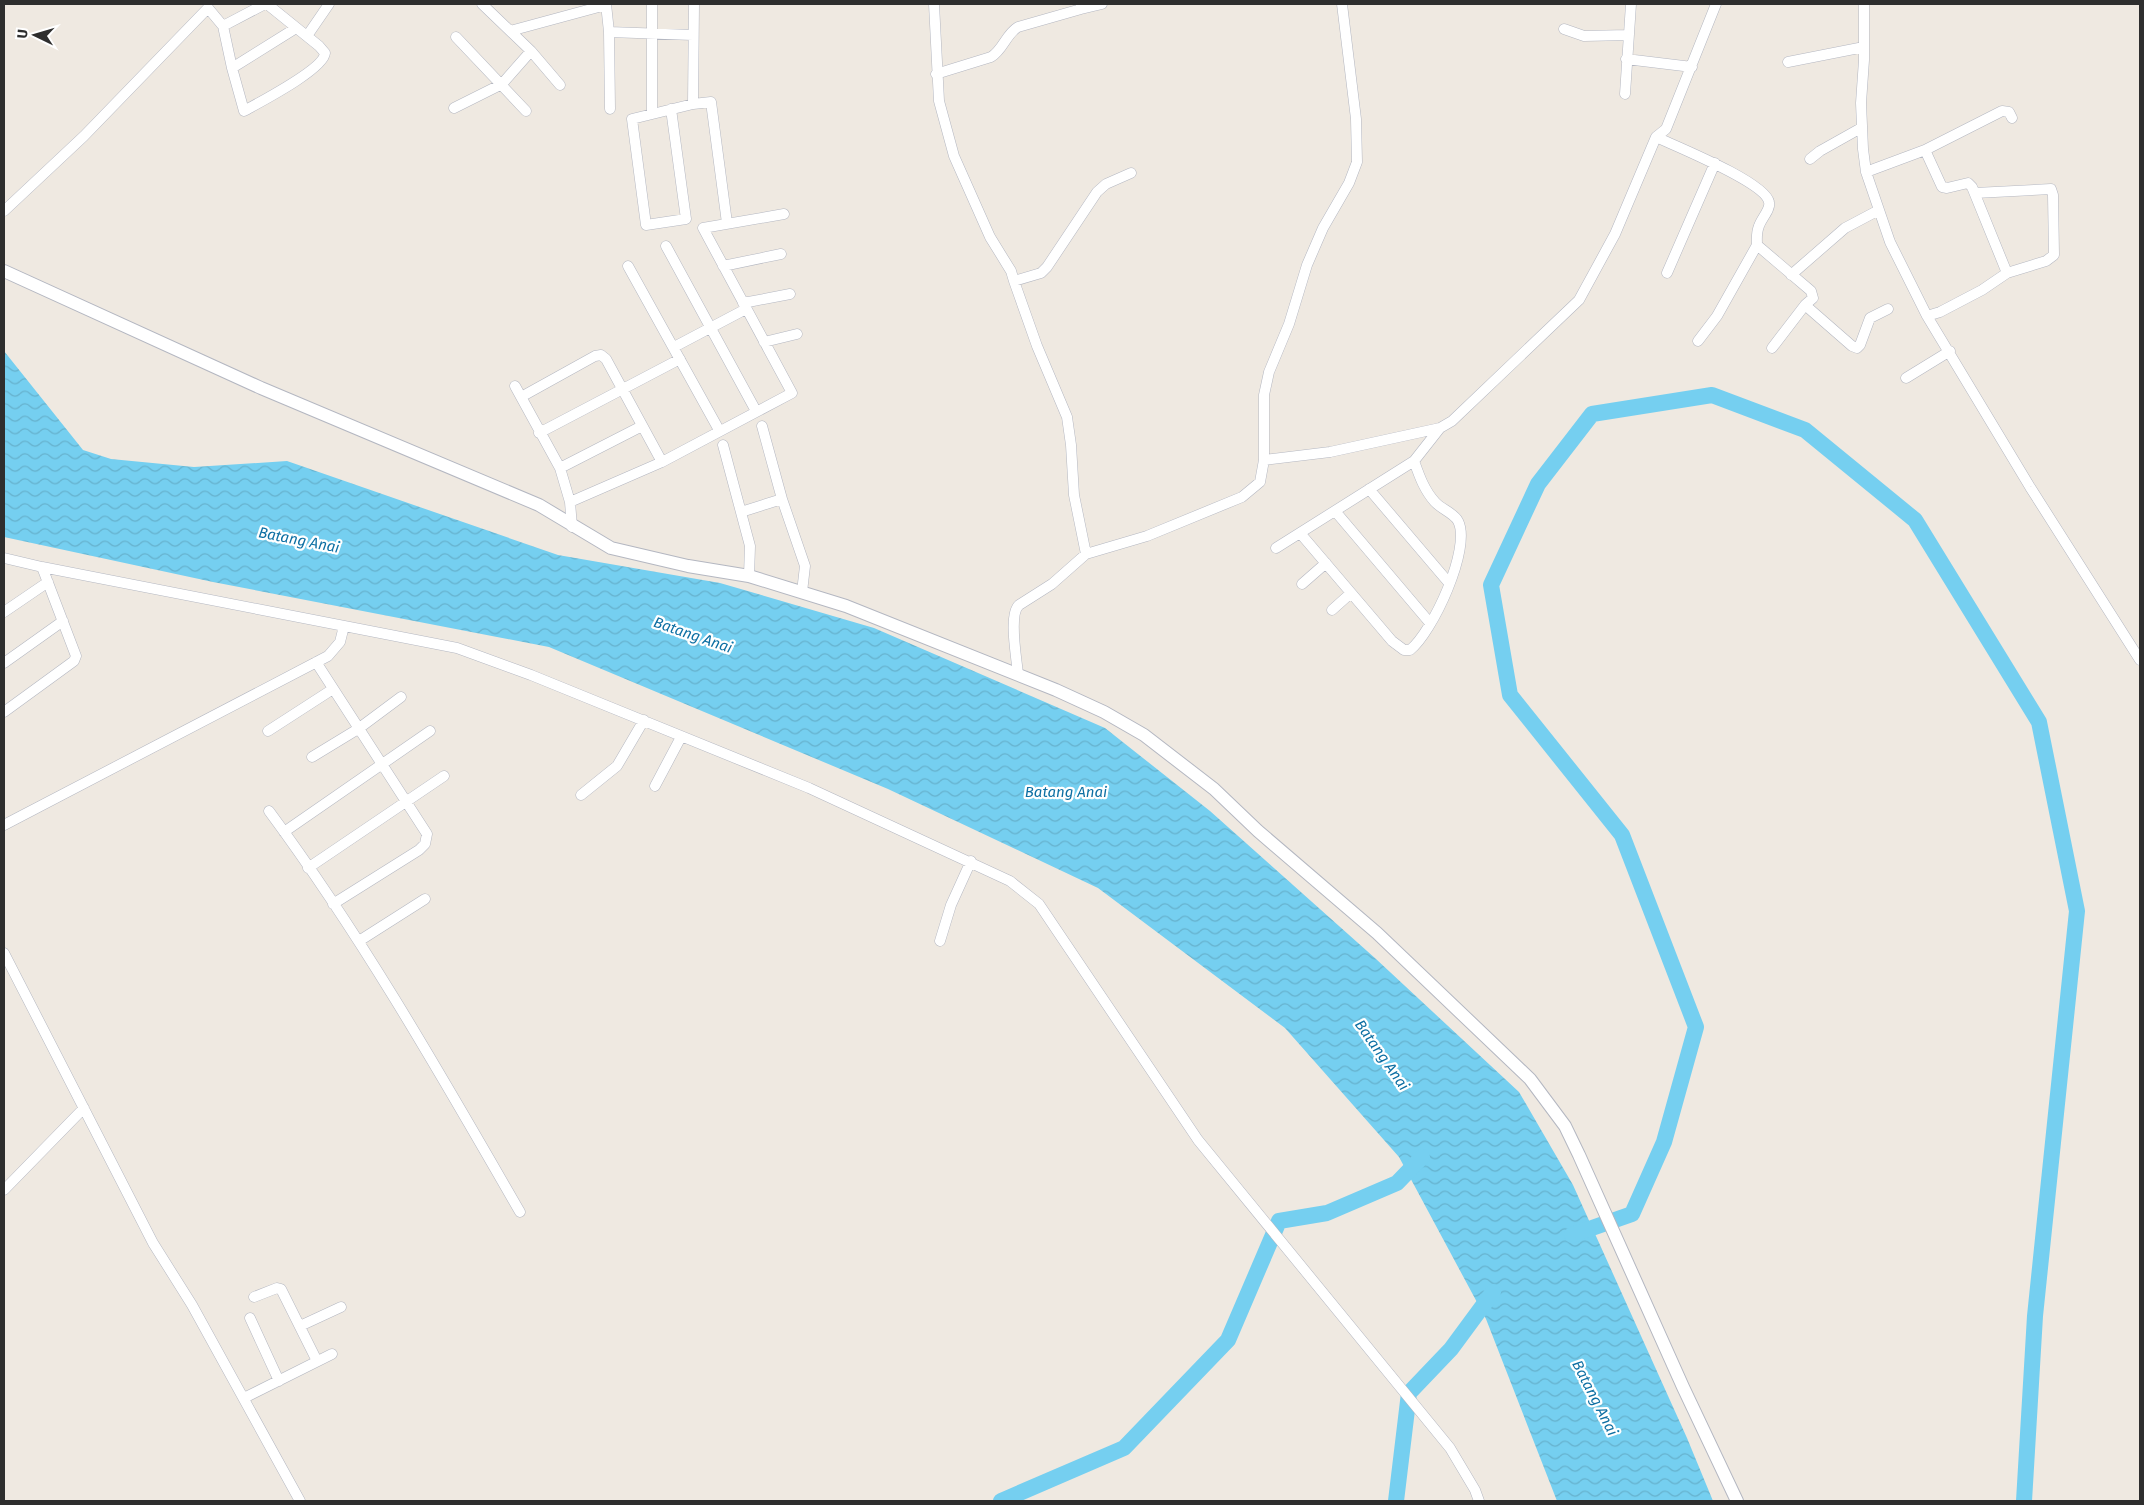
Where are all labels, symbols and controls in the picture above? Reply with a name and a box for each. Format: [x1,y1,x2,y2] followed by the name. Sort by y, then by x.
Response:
[10,10,60,60] north arrow
[14,29,31,39] text: U
[257,523,341,557] water label: Batang Anai
[651,613,735,657] water label: Batang Anai
[1025,783,1107,801] water label: Batang Anai
[1351,1016,1413,1094] water label: Batang Anai
[1568,1357,1622,1439] water label: Batang Anai

